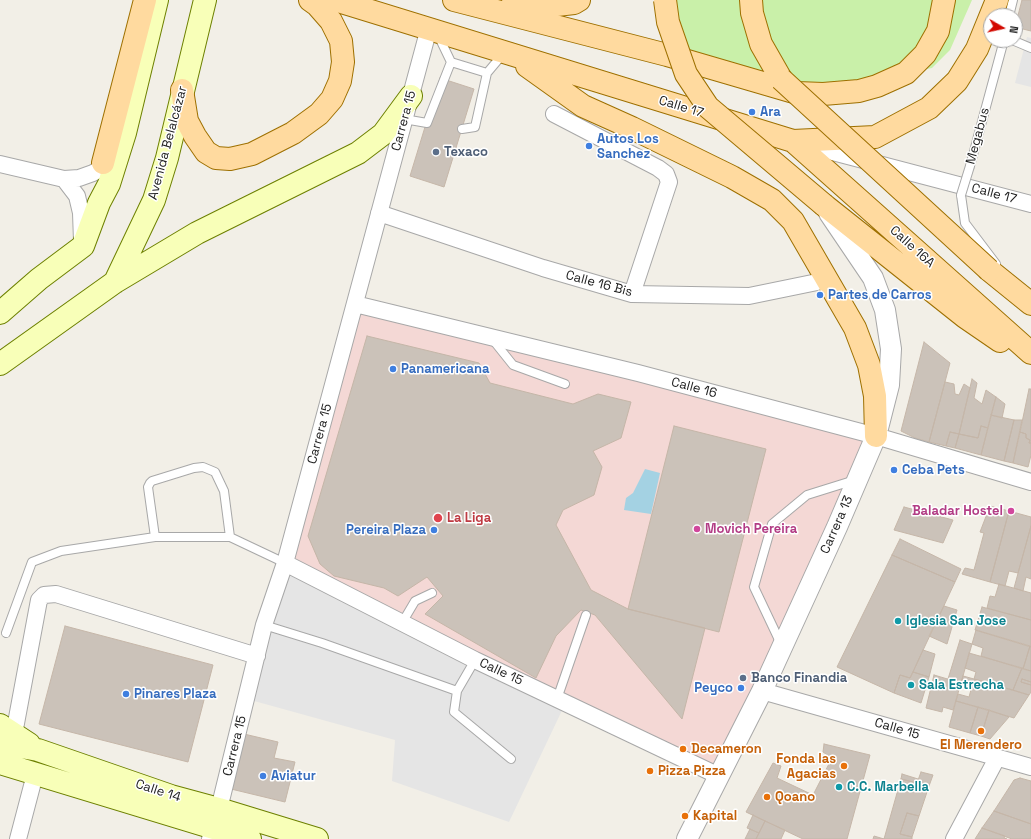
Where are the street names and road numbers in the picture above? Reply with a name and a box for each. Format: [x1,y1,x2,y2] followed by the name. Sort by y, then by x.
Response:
[145,84,191,202] street label: Avenida Belalcázar
[388,89,420,153] street label: Carrera 15
[657,93,705,121] street label: Calle 17
[963,106,993,166] street label: Megabus
[970,181,1018,207] street label: Calle 17
[886,223,938,271] street label: Calle 16A
[564,268,634,300] street label: Calle 16 Bis
[669,374,719,402] street label: Calle 16
[304,402,336,466] street label: Carrera 15
[817,494,857,556] street label: Carrera 13
[477,655,525,689] street label: Calle 15
[220,714,250,778] street label: Carrera 15
[873,715,921,743] street label: Calle 15
[133,776,183,806] street label: Calle 14

